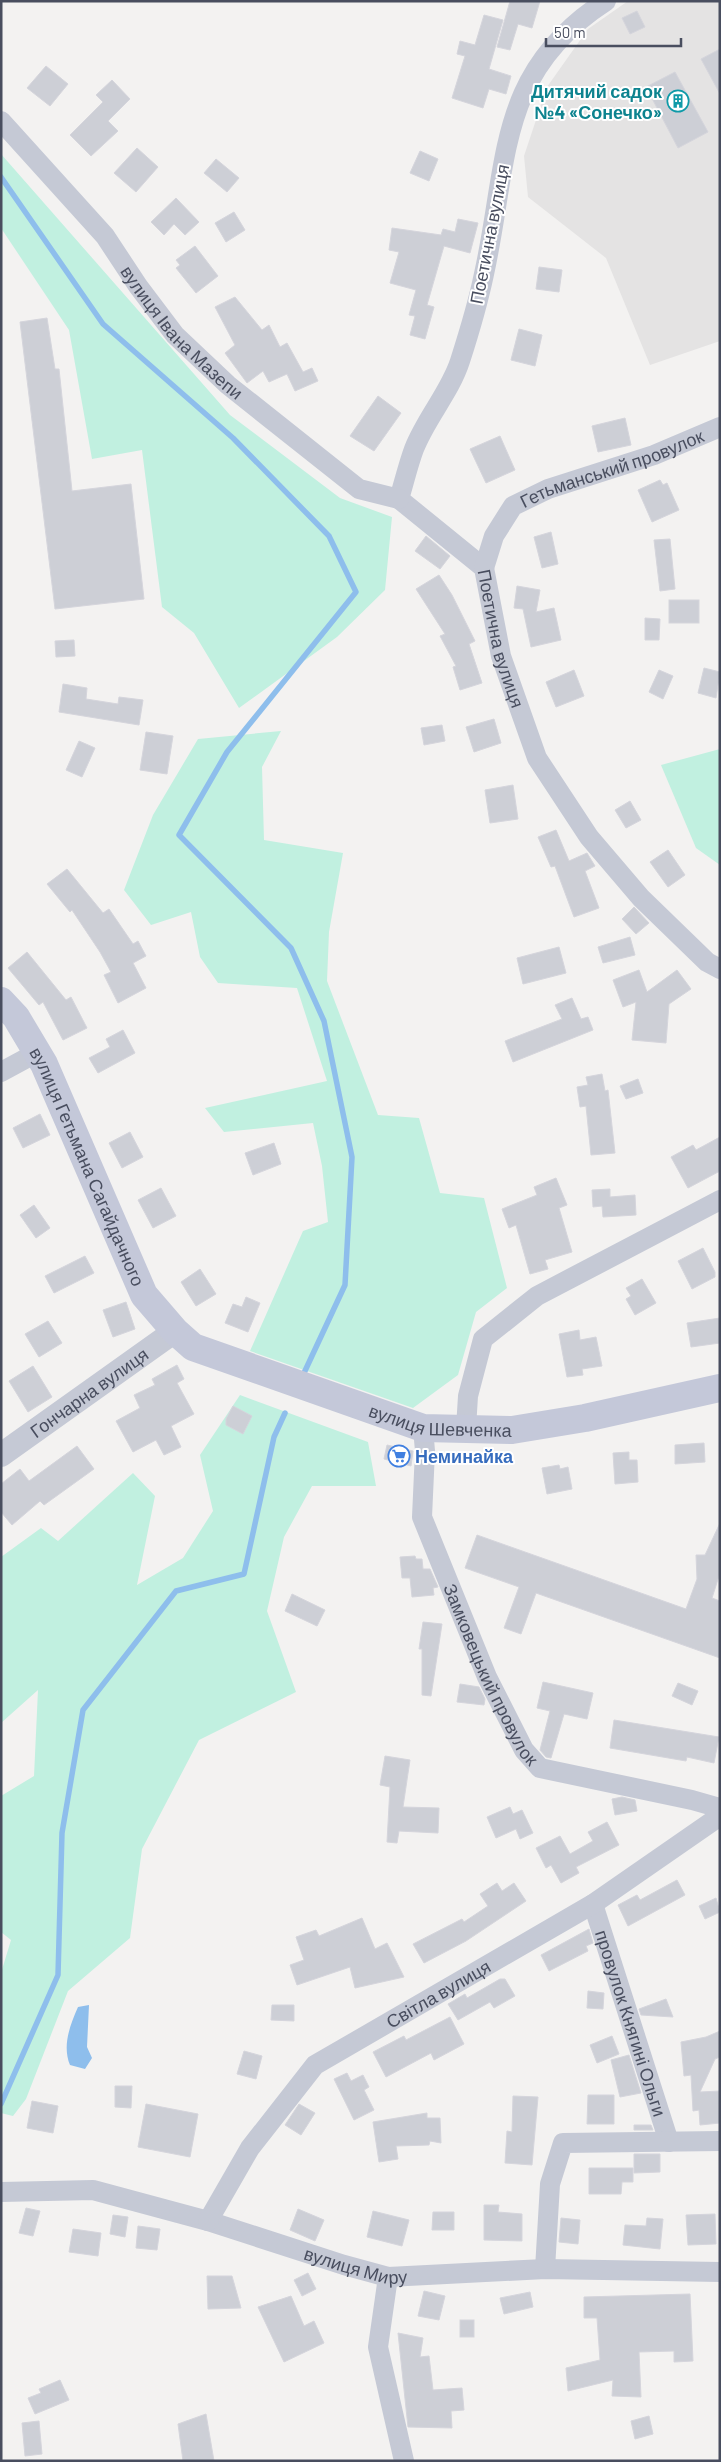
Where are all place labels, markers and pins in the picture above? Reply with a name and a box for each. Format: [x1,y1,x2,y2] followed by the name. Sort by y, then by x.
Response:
[531,80,663,123] place label: Дитячий садок №4 «Сонечко»
[666,89,690,113] building icon: Дитячий садок №4 «Сонечко»
[387,1444,411,1468] supermarket icon: Неминайка
[415,1445,514,1467] place label: Неминайка

